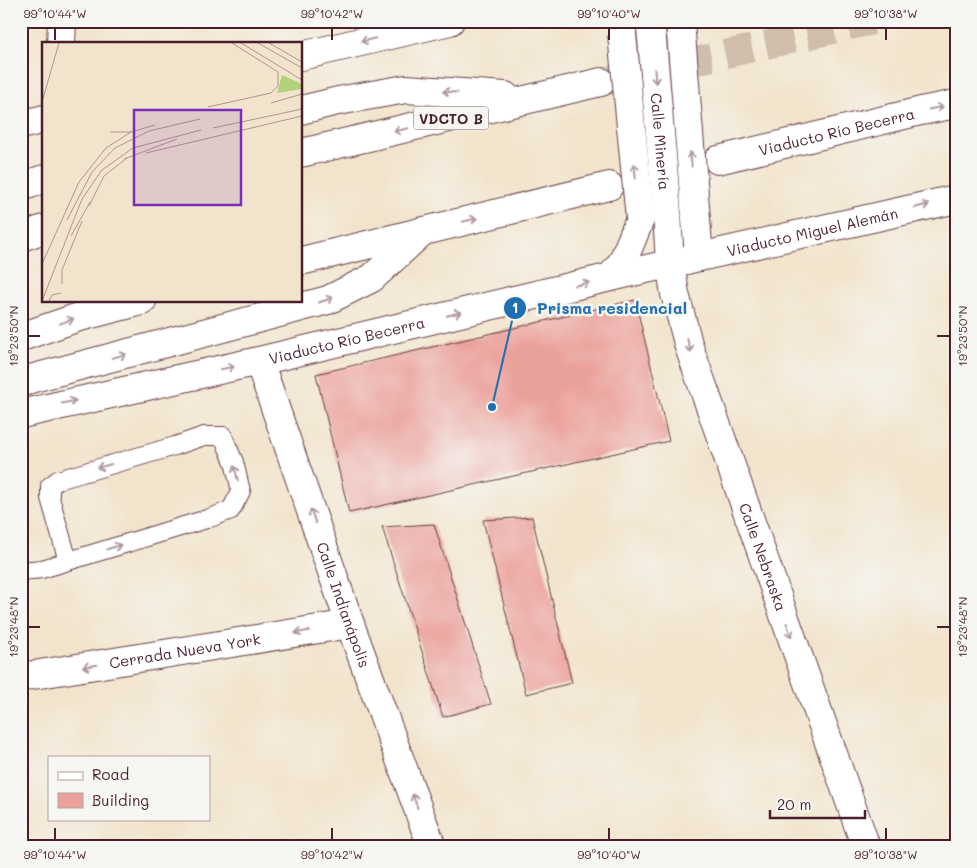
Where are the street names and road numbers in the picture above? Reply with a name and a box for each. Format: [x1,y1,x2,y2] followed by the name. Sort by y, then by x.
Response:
[647,92,675,191] street label: Calle Minería
[757,103,917,160] street label: Viaducto Río Becerra
[414,106,488,130] road number: VDCTO B
[725,202,900,261] street label: Viaducto Miguel Alemán
[267,312,427,368] street label: Viaducto Río Becerra
[735,500,792,614] street label: Calle Nebraska
[312,539,375,670] street label: Calle Indianápolis
[108,629,262,673] street label: Cerrada Nueva York

